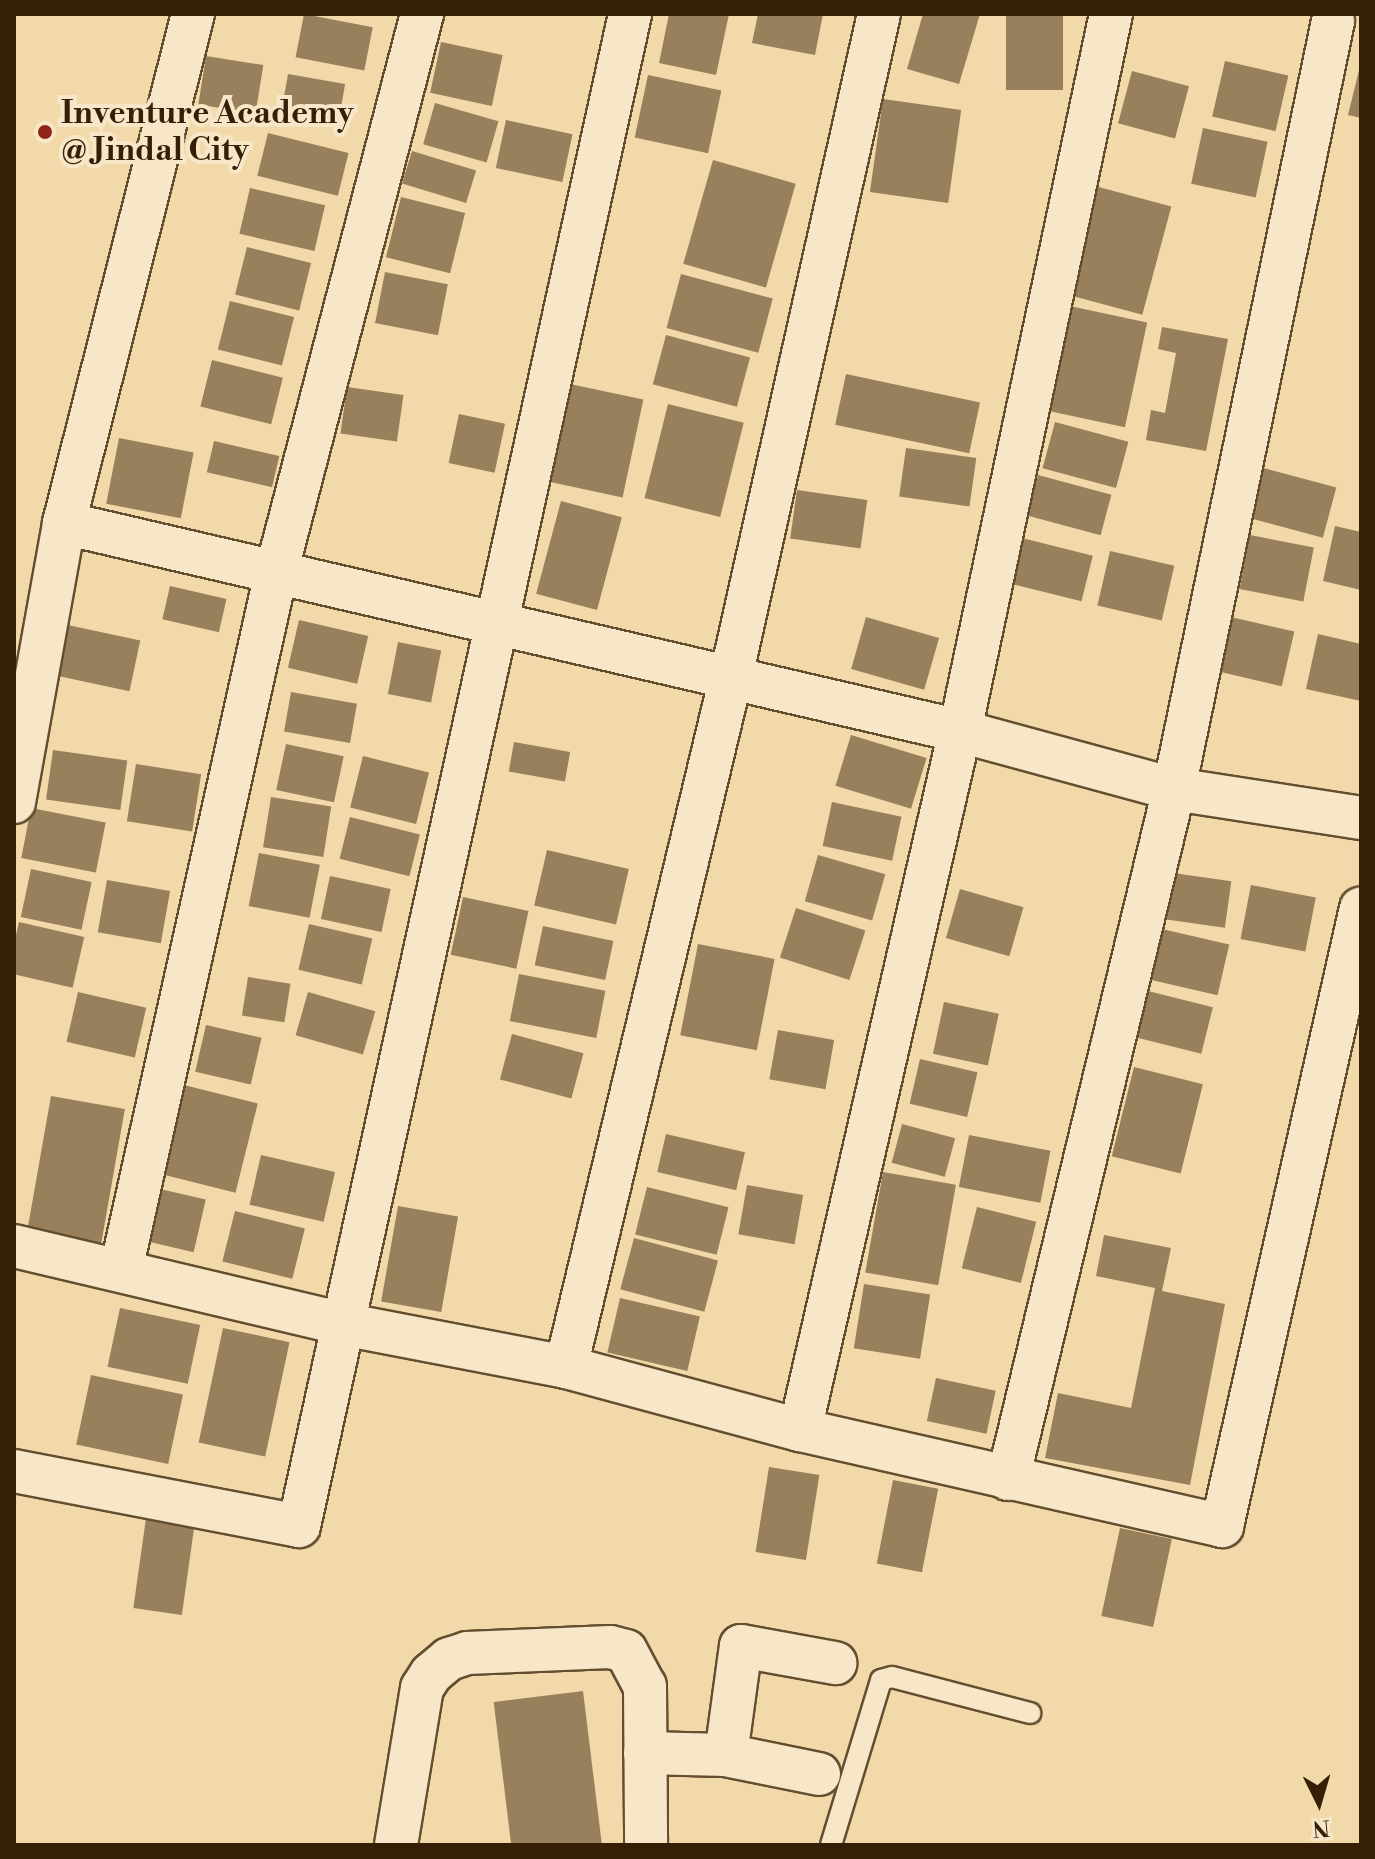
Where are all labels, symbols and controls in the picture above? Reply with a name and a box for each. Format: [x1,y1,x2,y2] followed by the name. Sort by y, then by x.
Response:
[61,95,353,170] place label: Inventure Academy @ Jindal City
[36,123,54,141] marker: Inventure Academy @ Jindal City
[1279,1763,1359,1843] north arrow
[1311,1813,1331,1842] text: N

